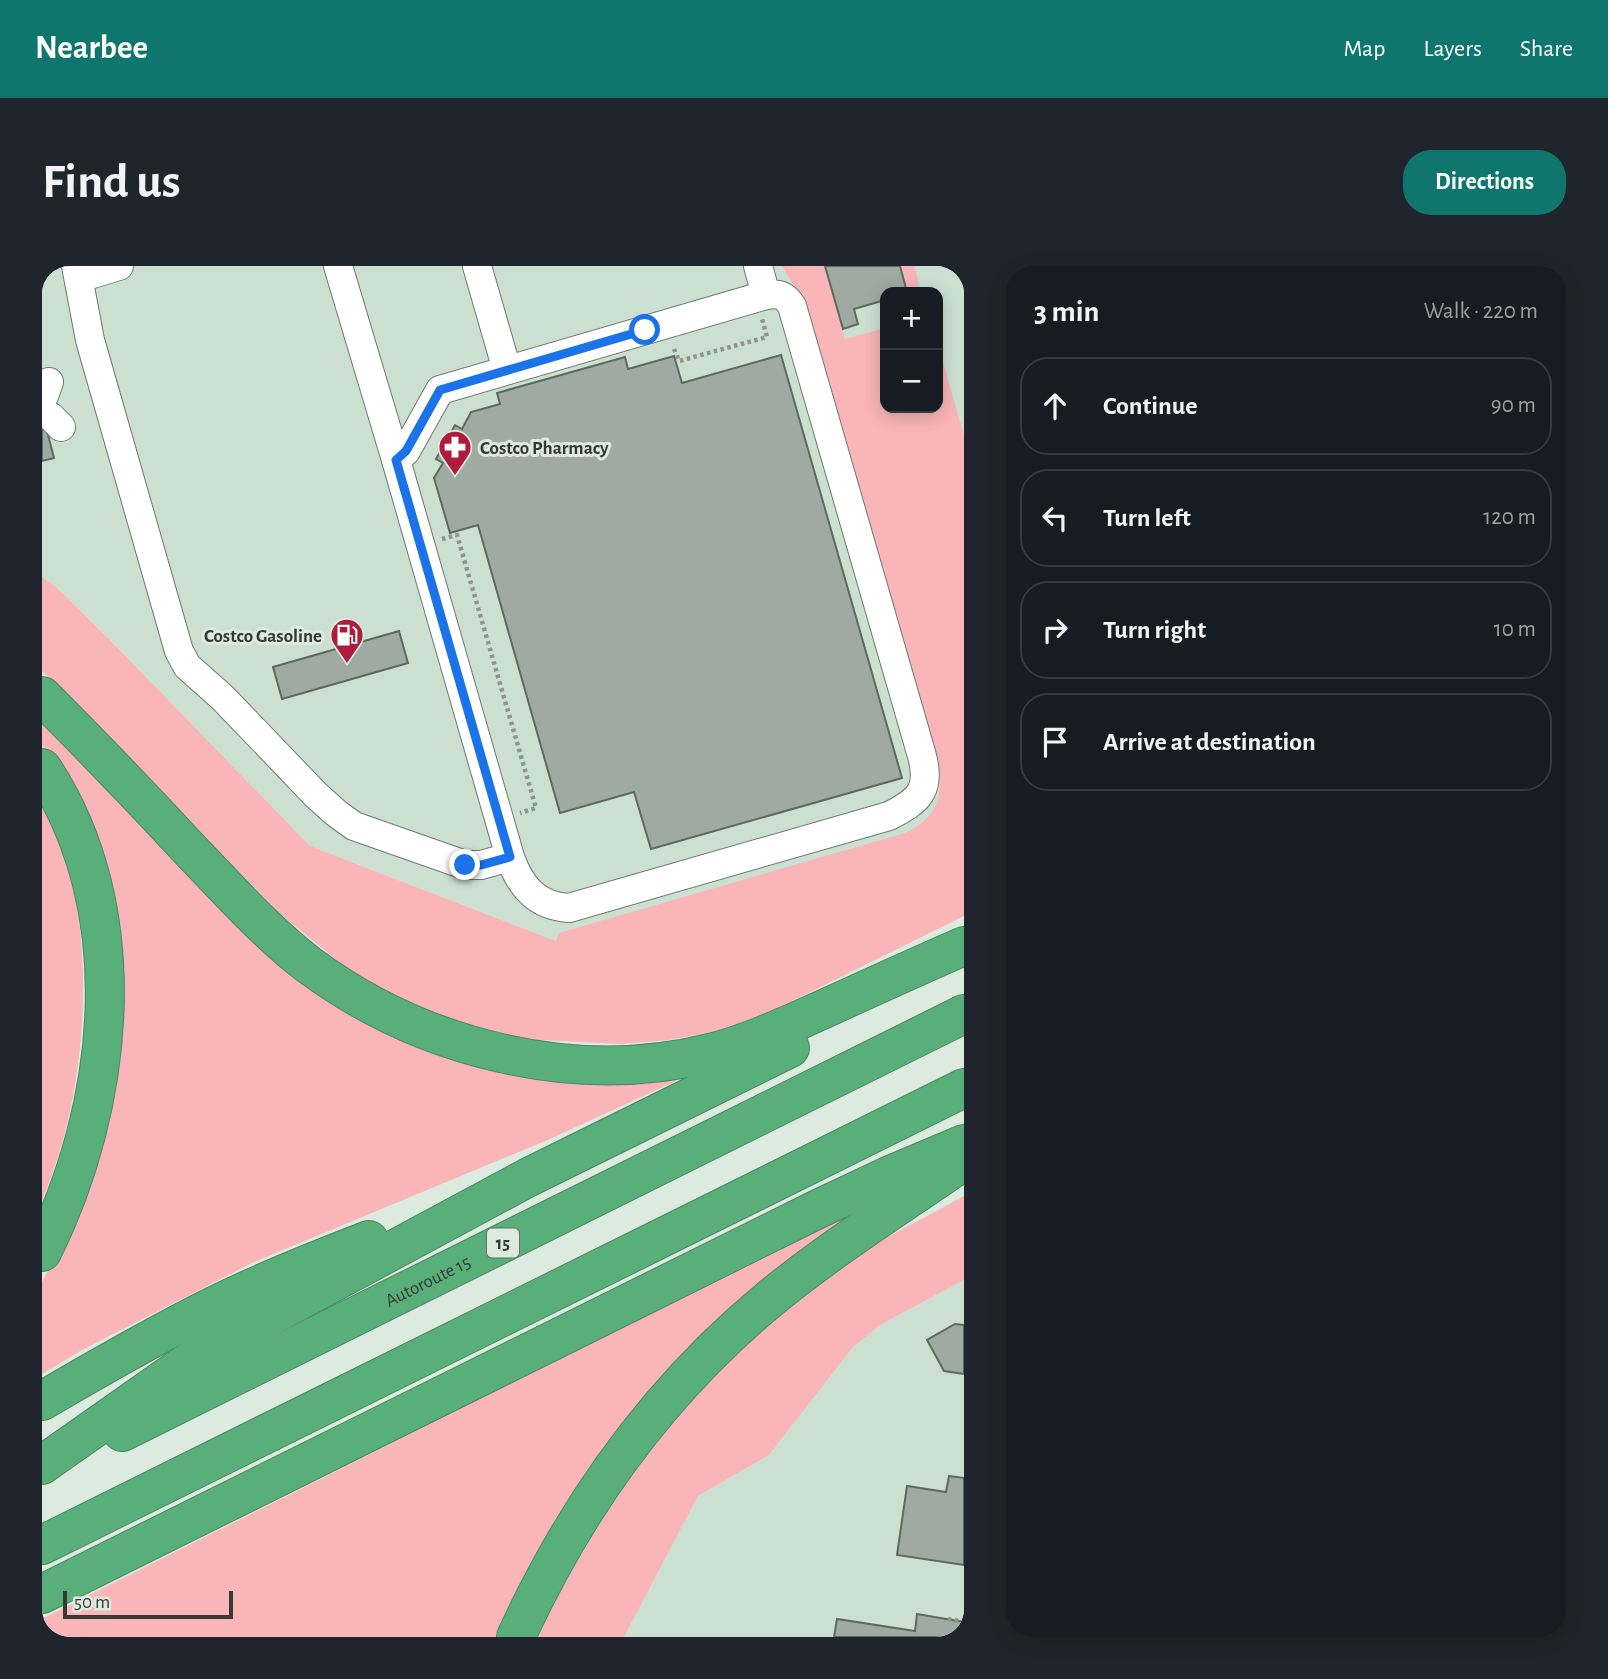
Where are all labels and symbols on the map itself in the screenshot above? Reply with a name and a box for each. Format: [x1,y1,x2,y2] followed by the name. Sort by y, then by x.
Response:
[629,314,660,345] route start
[436,428,474,477] pharmacy icon: Costco Pharmacy
[480,439,609,458] place label: Costco Pharmacy
[328,616,366,665] fuel station icon: Costco Gasoline
[204,627,322,646] place label: Costco Gasoline
[449,849,480,880] route end
[487,1228,519,1258] road number: 15
[382,1253,474,1311] street label: Autoroute 15
[63,1588,233,1620] scale bar

